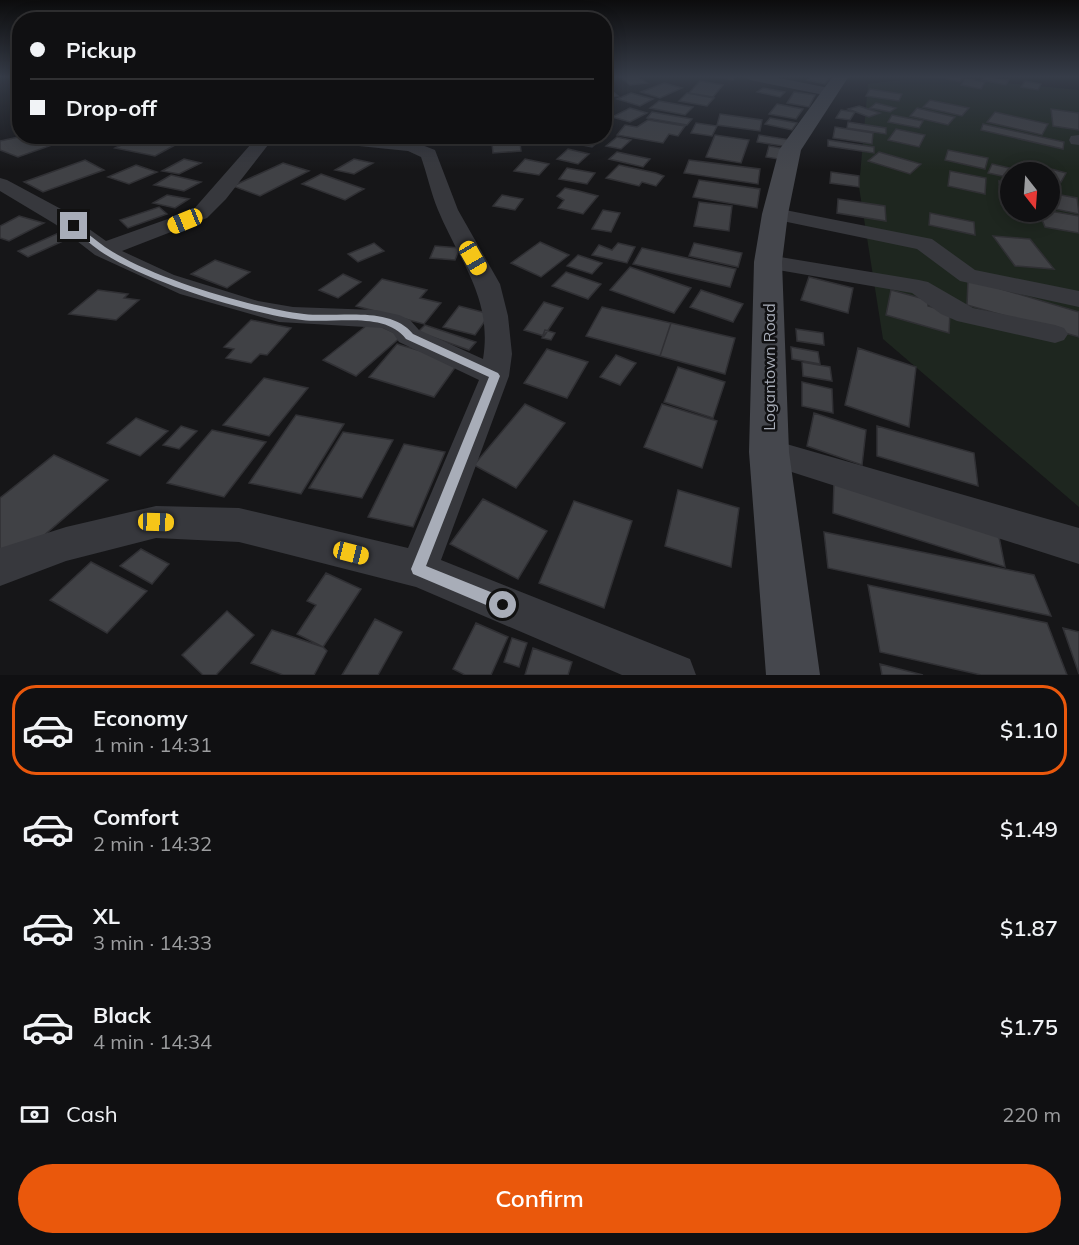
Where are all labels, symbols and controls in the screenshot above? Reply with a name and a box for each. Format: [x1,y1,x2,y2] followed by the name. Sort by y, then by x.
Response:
[66,36,136,64] text: Pickup
[66,94,157,122] text: Drop-off
[1000,162,1060,222] north arrow
[1000,162,1060,222] map controls
[165,206,205,236] car
[60,212,87,239] route end
[456,238,490,278] car
[759,303,779,431] street label: Logantown Road
[138,512,174,532] car
[331,540,371,566] car
[489,591,516,618] route start
[21,703,75,757] icon: car
[93,704,188,732] text: Economy
[1000,716,1058,744] text: $1.10
[93,732,212,757] text: 1 min · 14:31
[21,802,75,856] icon: car
[93,803,179,831] text: Comfort
[1000,815,1058,843] text: $1.49
[93,831,212,856] text: 2 min · 14:32
[21,901,75,955] icon: car
[93,902,120,930] text: XL
[1000,914,1058,942] text: $1.87
[93,930,212,955] text: 3 min · 14:33
[21,1000,75,1054] icon: car
[93,1001,151,1029] text: Black
[1000,1013,1058,1041] text: $1.75
[93,1029,212,1054] text: 4 min · 14:34
[18,1098,51,1131] icon: cash
[66,1100,118,1128] text: Cash
[1002,1102,1061,1127] text: 220 m
[18,1164,1061,1233] button: Confirm

